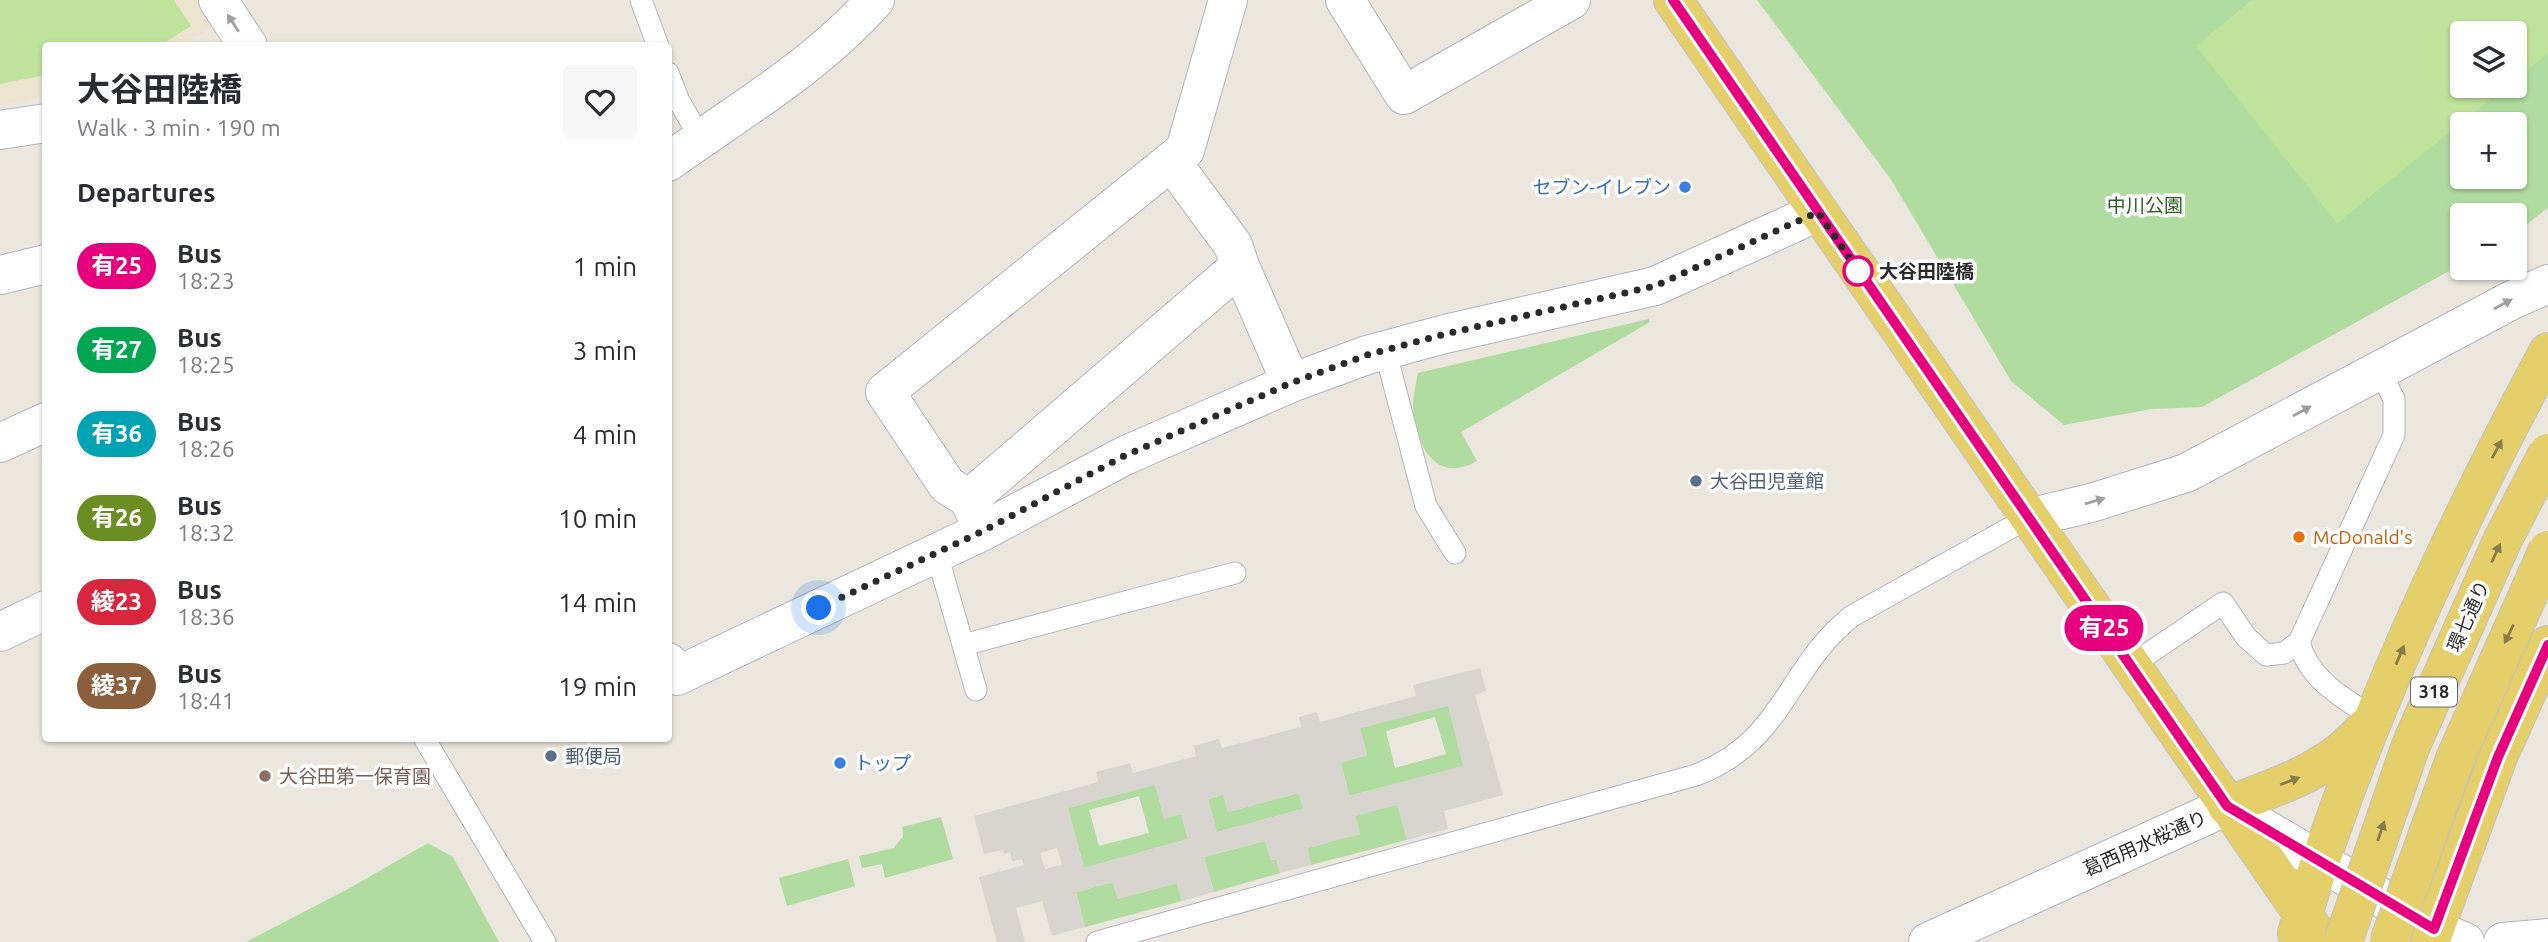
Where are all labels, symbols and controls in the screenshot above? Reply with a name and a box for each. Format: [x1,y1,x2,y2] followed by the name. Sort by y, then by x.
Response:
[227,13,240,32] one-way arrow
[2450,21,2527,280] map controls
[2450,21,2527,98] button: layers
[563,65,637,139] button: heart
[77,70,242,107] text: 大谷田陸橋
[2450,112,2527,189] button: +
[77,115,281,140] text: Walk · 3 min · 190 m
[1533,176,1671,198] place label: セブン-イレブン
[77,178,215,207] text: Departures
[1677,179,1693,195] marker: セブン-イレブン
[2107,194,2183,216] park label: 中川公園
[2450,203,2527,280] button: −
[177,239,222,268] text: Bus
[91,252,142,279] text: 有25
[573,252,637,281] text: 1 min
[1843,256,1873,286] marker: 大谷田陸橋
[1879,260,1974,282] place label: 大谷田陸橋
[177,268,235,293] text: 18:23
[2494,299,2514,311] one-way arrow
[177,323,222,352] text: Bus
[91,336,142,363] text: 有27
[573,336,637,365] text: 3 min
[177,352,235,377] text: 18:25
[2293,405,2312,417] one-way arrow
[177,407,222,436] text: Bus
[91,420,142,447] text: 有36
[573,420,637,449] text: 4 min
[177,436,235,461] text: 18:26
[2491,439,2503,459] one-way arrow
[1710,470,1824,492] place label: 大谷田児童館
[1688,473,1704,489] marker: 大谷田児童館
[177,491,222,520] text: Bus
[2084,496,2105,506] one-way arrow
[91,504,142,531] text: 有26
[558,504,637,533] text: 10 min
[177,520,235,545] text: 18:32
[2313,526,2412,548] place label: McDonald's
[2291,529,2307,545] marker: McDonald's
[2490,543,2502,563] one-way arrow
[177,575,222,604] text: Bus
[2442,577,2494,655] street label: 環七通り
[91,588,142,615] text: 綾23
[558,588,637,617] text: 14 min
[801,590,836,625] your location
[177,604,235,629] text: 18:36
[2064,605,2144,651] line badge: 有25
[2078,614,2130,641] text: 有25
[2503,624,2514,644] one-way arrow
[2395,644,2406,665] one-way arrow
[177,659,222,688] text: Bus
[91,672,142,699] text: 綾37
[558,672,637,701] text: 19 min
[2411,678,2457,706] road number: 318
[177,688,235,713] text: 18:41
[565,745,622,767] place label: 郵便局
[543,748,559,764] marker: 郵便局
[854,752,911,774] place label: トップ
[832,755,848,771] marker: トップ
[279,765,431,787] place label: 大谷田第一保育園
[257,768,273,784] marker: 大谷田第一保育園
[2280,776,2301,787] one-way arrow
[2080,806,2210,880] street label: 葛西用水桜通り
[2376,820,2387,841] one-way arrow

